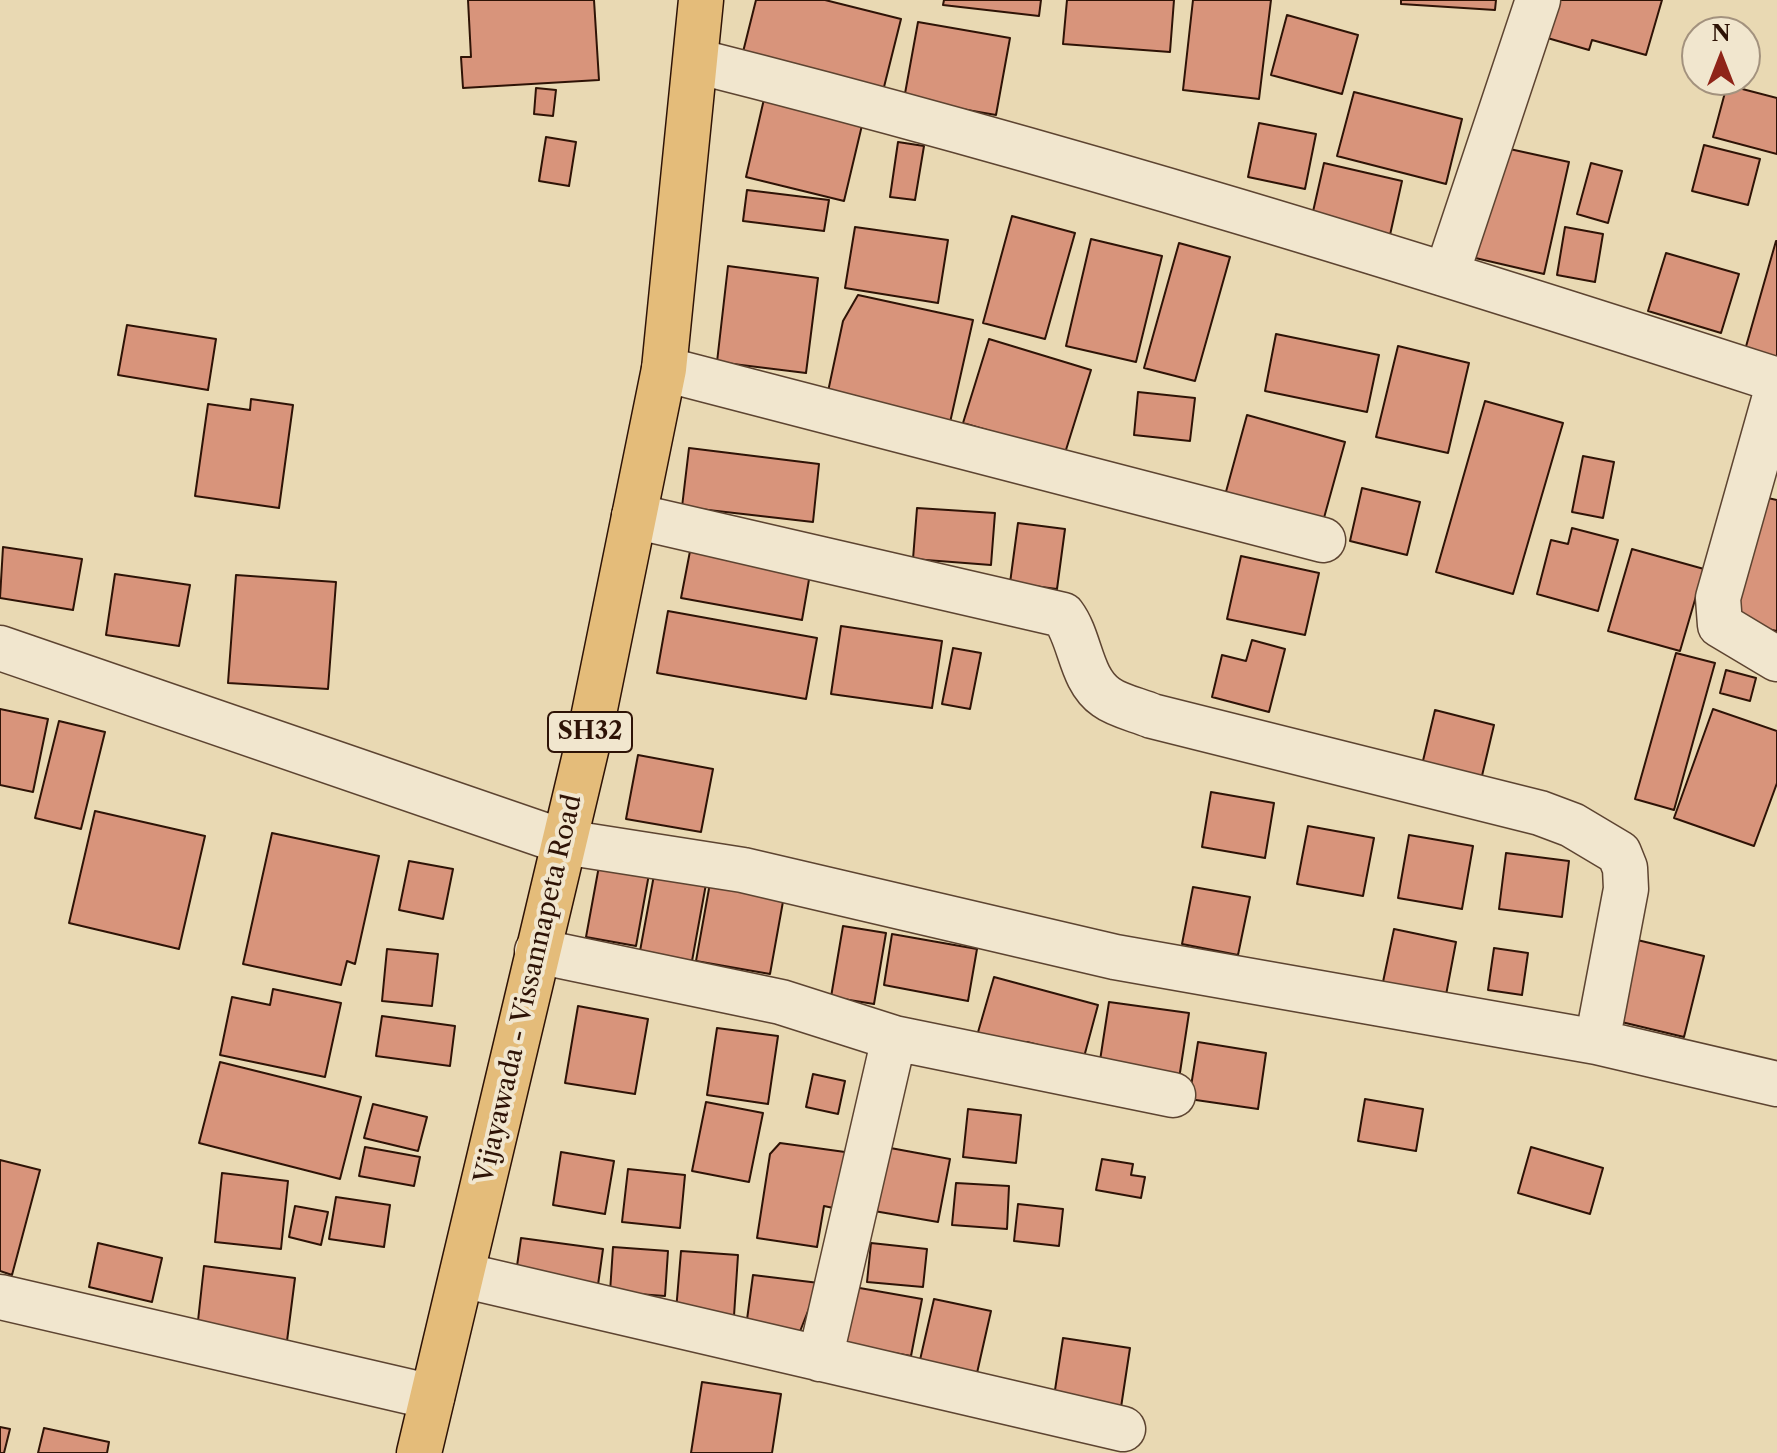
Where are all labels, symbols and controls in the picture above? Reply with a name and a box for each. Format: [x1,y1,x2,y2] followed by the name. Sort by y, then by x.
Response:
[1681,16,1761,96] north arrow
[1711,20,1731,47] text: N
[548,712,632,752] road number: SH32
[469,792,589,1186] street label: Vijayawada - Vissannapeta Road

